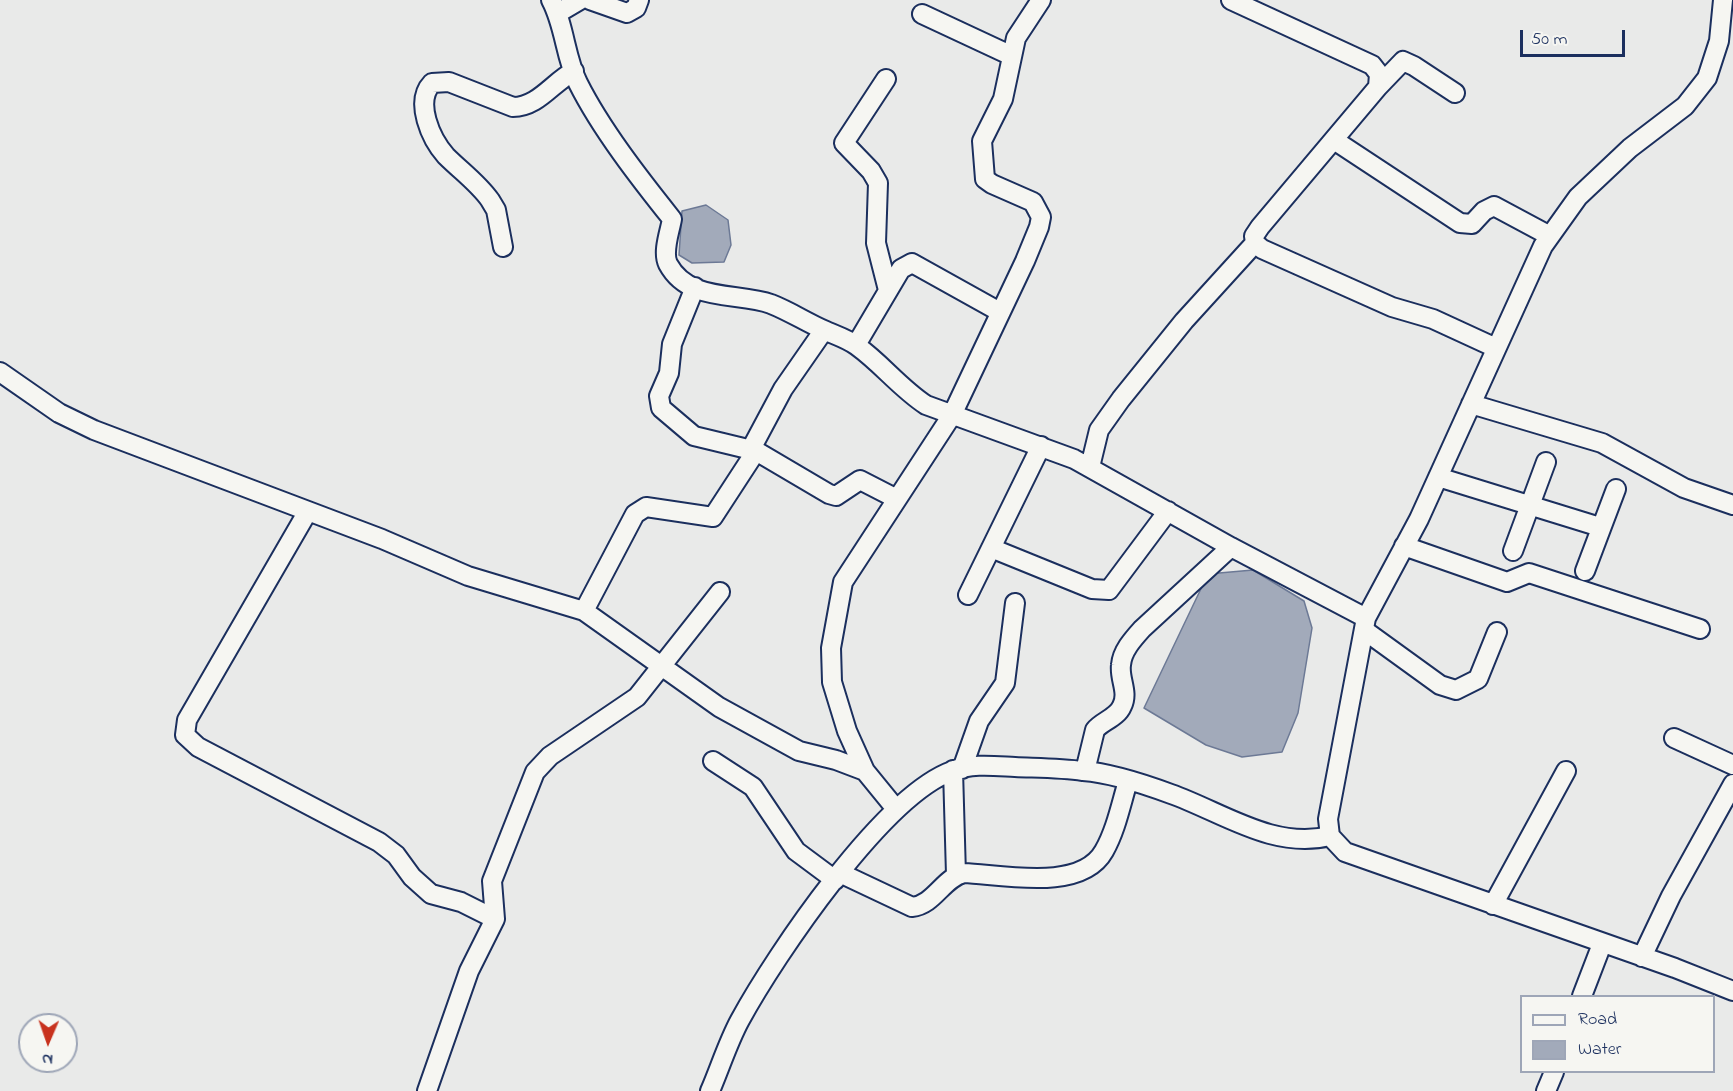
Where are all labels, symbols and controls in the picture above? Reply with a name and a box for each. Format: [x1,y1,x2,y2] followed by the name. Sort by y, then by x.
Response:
[1523,18,1628,56] scale bar
[1531,27,1568,53] text: 50 m
[1520,995,1715,1073] legend
[1578,1007,1617,1033] text: Road
[18,1013,78,1073] north arrow
[1578,1037,1621,1063] text: Water
[42,1047,53,1071] text: N

